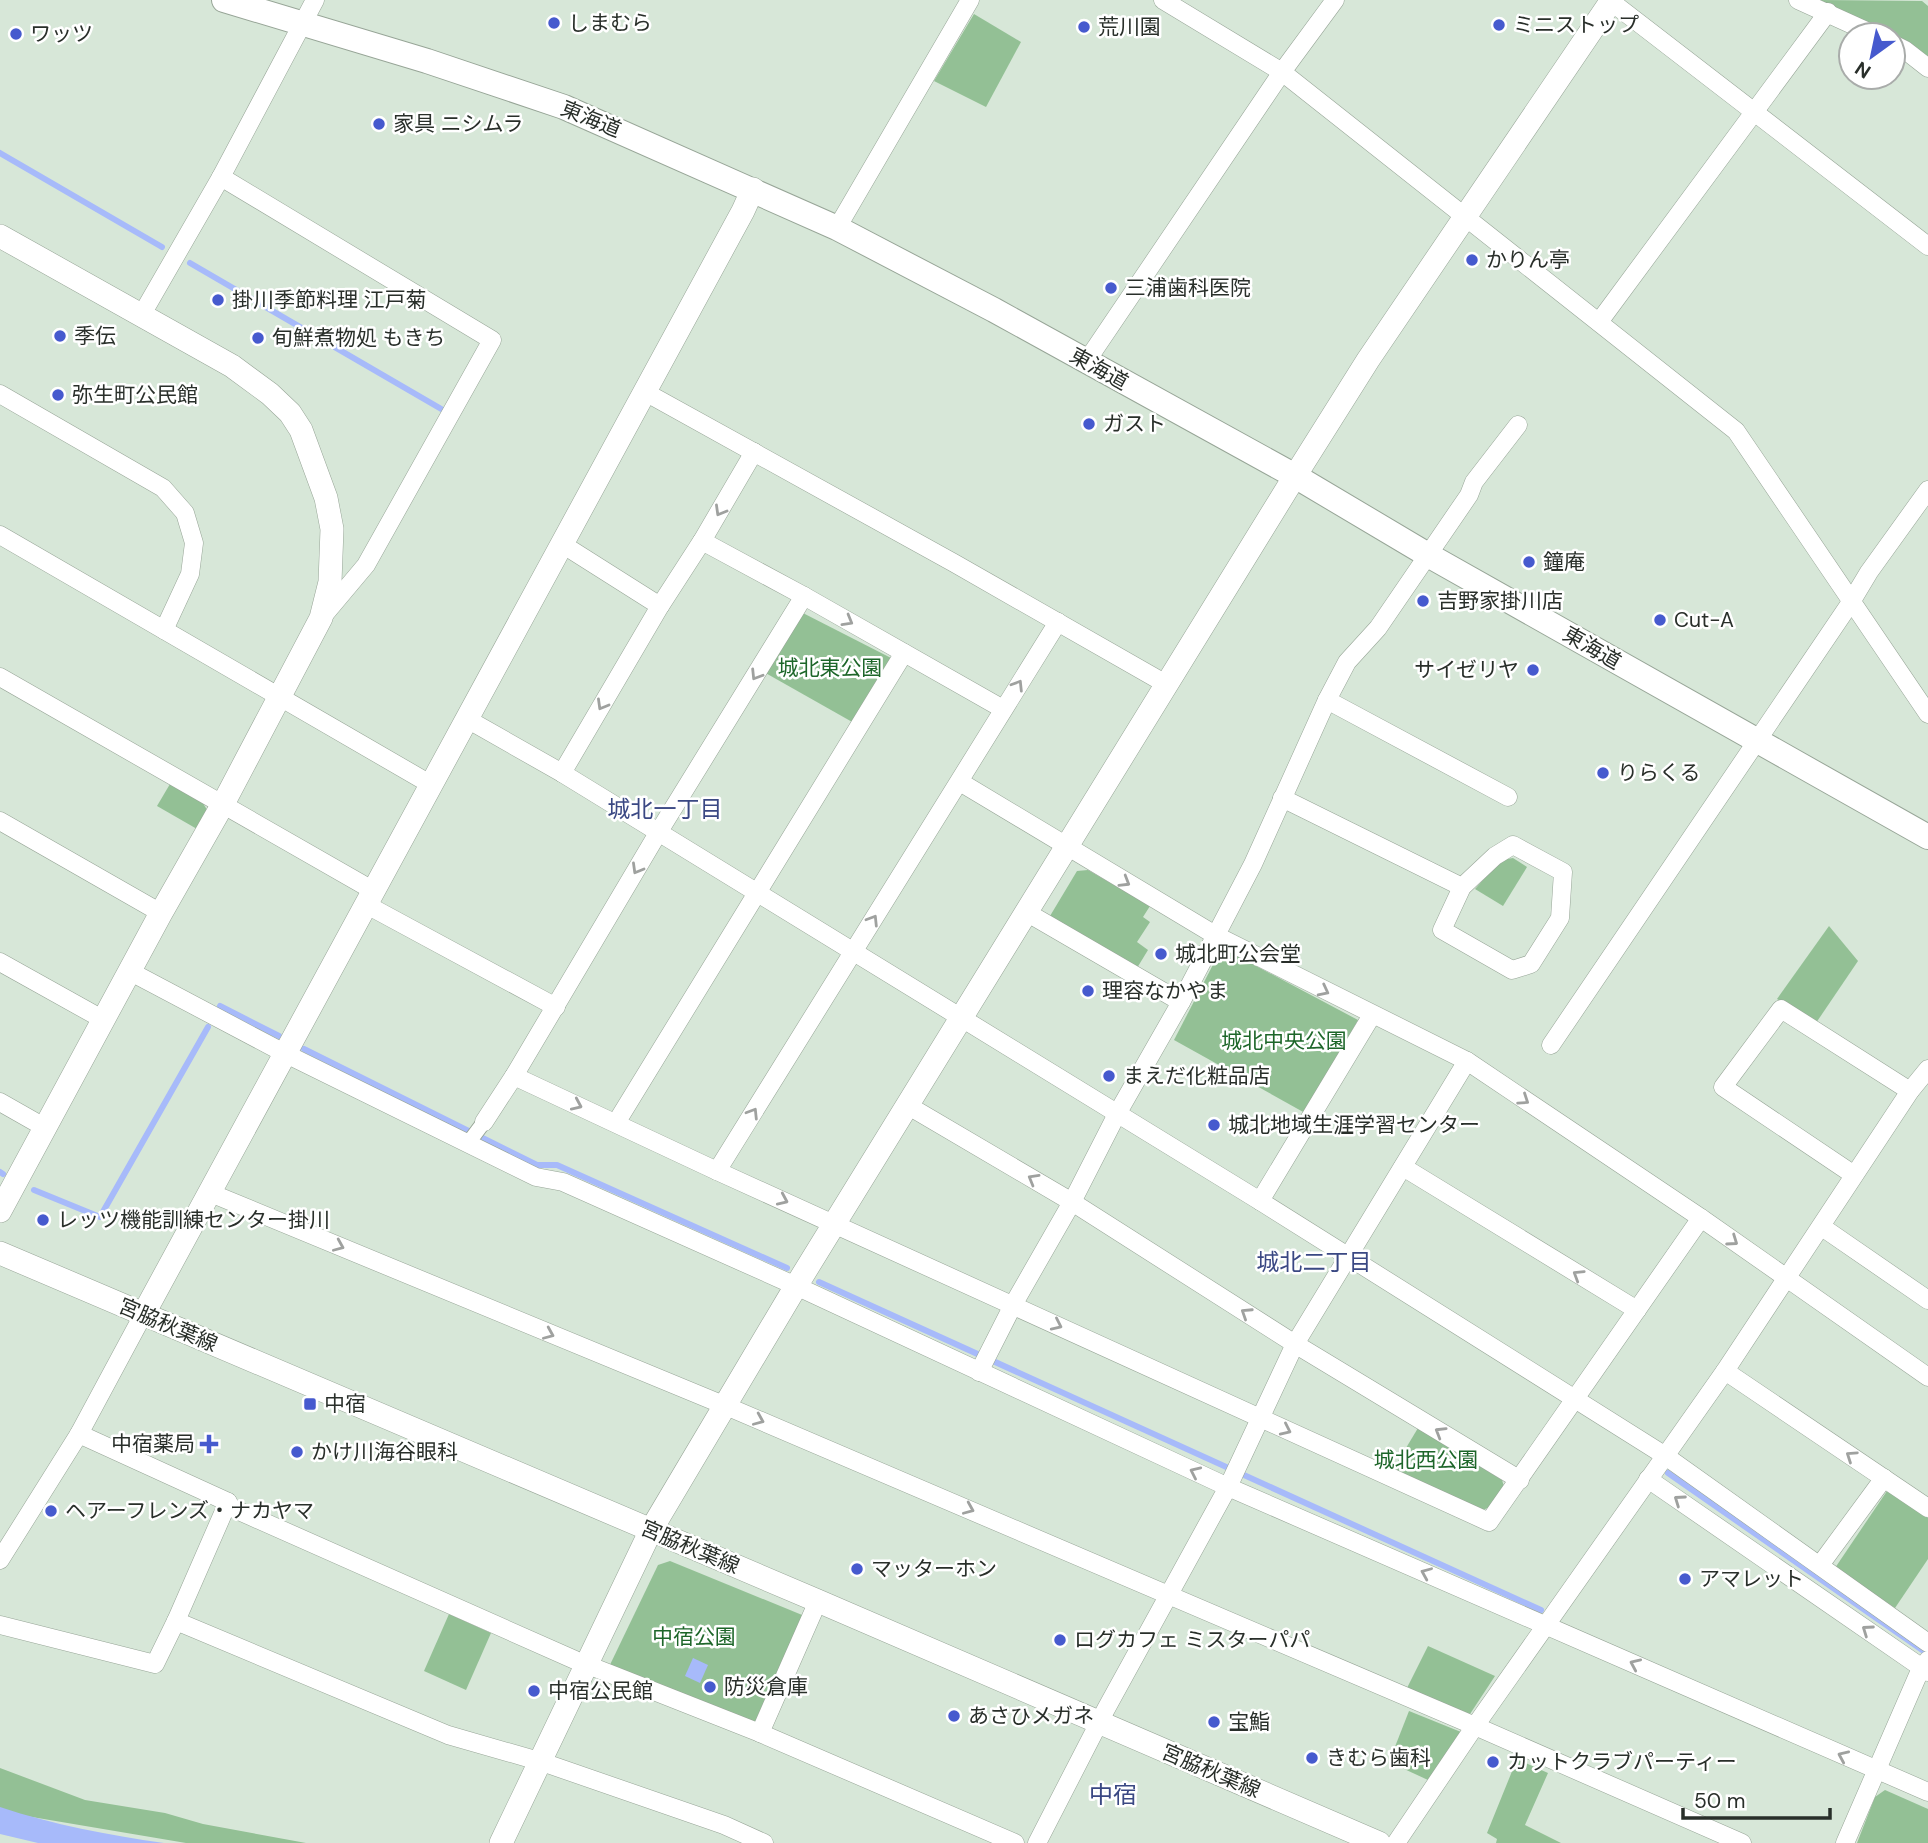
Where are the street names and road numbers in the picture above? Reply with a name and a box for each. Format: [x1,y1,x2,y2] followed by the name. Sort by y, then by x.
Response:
[557,94,625,144] street label: 東海道
[1065,341,1133,397] street label: 東海道
[1558,620,1626,676] street label: 東海道
[114,1292,222,1358] street label: 宮脇秋葉線
[636,1514,744,1580] street label: 宮脇秋葉線
[1157,1738,1265,1804] street label: 宮脇秋葉線

